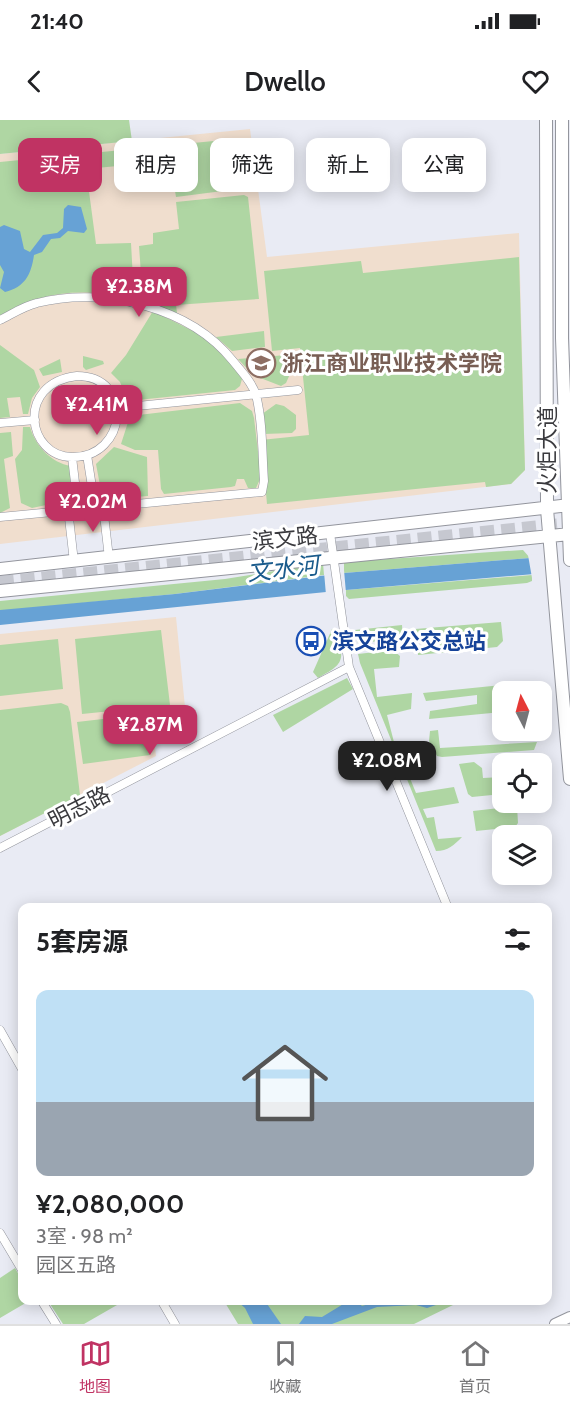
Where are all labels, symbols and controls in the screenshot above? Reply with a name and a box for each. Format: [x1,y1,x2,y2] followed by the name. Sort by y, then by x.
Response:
[30,8,84,35] text: 21:40
[18,65,51,98] icon: back
[244,65,326,98] text: Dwello
[519,65,552,98] icon: heart
[18,138,102,192] chip: 买房
[114,138,198,192] chip: 租房
[210,138,294,192] chip: 筛选
[306,138,390,192] chip: 新上
[402,138,486,192] chip: 公寓
[90,267,188,318] pin: ¥2.38M
[106,274,172,298] text: ¥2.38M
[245,347,277,379] school or university icon: 浙江商业职业技术学院
[282,350,502,377] place label: 浙江商业职业技术学院
[48,385,146,436] pin: ¥2.41M
[65,392,129,416] text: ¥2.41M
[534,406,561,494] street label: 火炬大道
[44,482,142,533] pin: ¥2.02M
[59,489,127,513] text: ¥2.02M
[251,522,319,555] street label: 滨文路
[246,550,324,587] water label: 文水河
[295,625,327,657] bus stop icon: 滨文路公交总站
[332,628,486,655] place label: 滨文路公交总站
[492,681,552,741] north arrow
[492,681,552,885] map controls
[101,705,199,756] pin: ¥2.87M
[117,712,183,736] text: ¥2.87M
[338,741,436,792] pin: ¥2.08M
[352,748,422,772] text: ¥2.08M
[492,753,552,813] button: locate
[44,780,115,834] street label: 明志路
[492,825,552,885] button: layers
[501,923,534,956] icon: filters
[36,926,128,958] text: 5套房源
[231,1029,339,1137] icon: home
[36,1188,184,1220] text: ¥2,080,000
[36,1224,133,1248] text: 3室 · 98 m²
[36,1253,116,1277] text: 园区五路
[79,1337,112,1397] tab: 地图
[269,1337,302,1397] tab: 收藏
[459,1337,492,1397] tab: 首页

